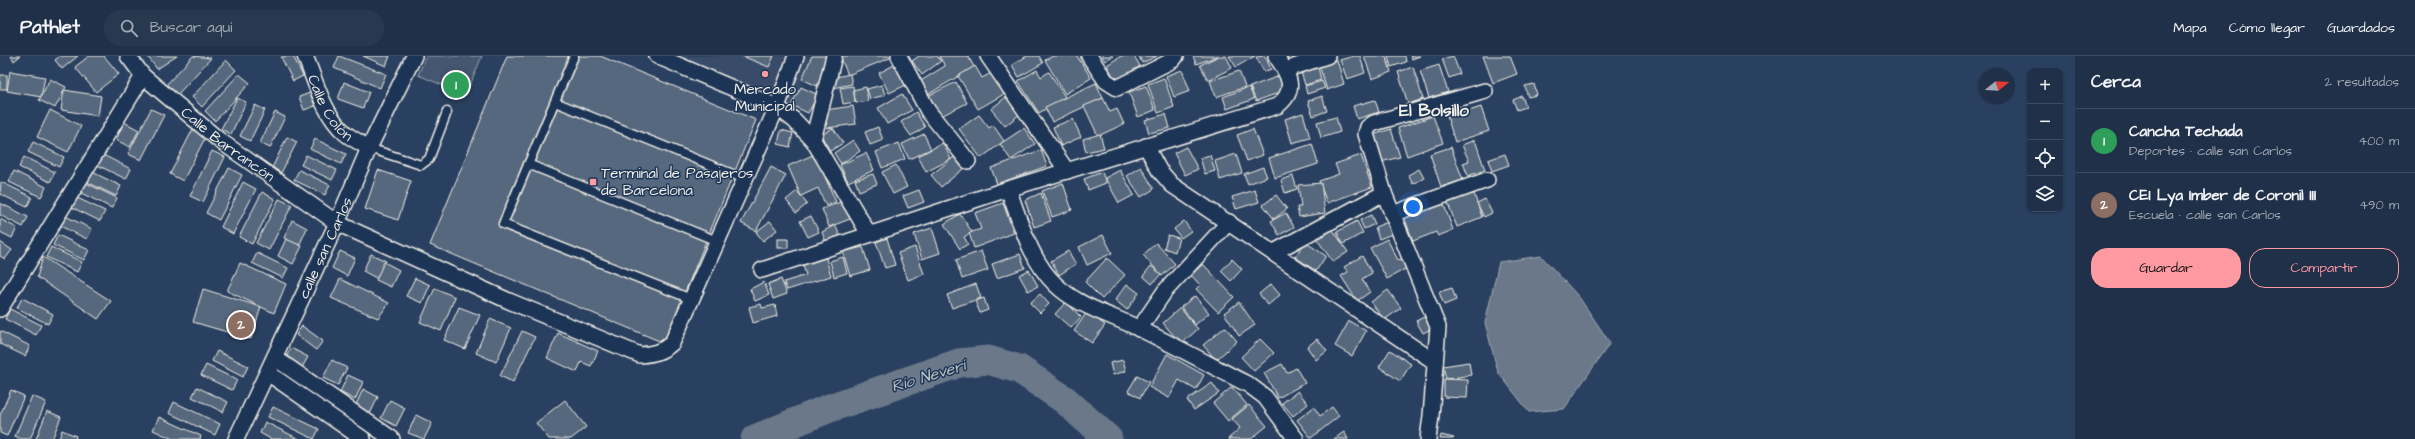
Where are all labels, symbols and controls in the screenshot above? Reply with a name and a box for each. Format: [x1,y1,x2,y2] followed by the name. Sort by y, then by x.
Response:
[104,10,384,46] search box
[20,14,80,41] text: Pathlet
[118,17,140,39] icon: search
[150,17,232,38] text: Buscar aquí
[2173,18,2207,38] text: Mapa
[2229,18,2305,38] text: Cómo llegar
[2327,18,2395,38] text: Guardados
[1979,68,2015,104] north arrow
[2027,68,2063,212] map controls
[2027,68,2063,104] button: +
[760,69,770,79] marker: Mercado Municipal
[443,70,469,100] pin: 1
[2091,70,2141,94] text: Cerca
[302,72,357,147] street label: Calle Colón
[2325,73,2399,91] text: 2 resultados
[734,79,797,117] place label: Mercado Municipal
[1399,99,1469,123] district label: El Bolsillo
[176,102,279,187] street label: Calle Barrancón
[2027,104,2063,140] button: −
[2129,121,2243,142] text: Cancha Techada
[2103,132,2105,150] text: 1
[2358,132,2399,150] text: 400 m
[2027,140,2063,176] button: locate
[2129,142,2292,160] text: Deportes · calle san Carlos
[601,163,754,201] place label: Terminal de Pasajeros de Barcelona
[2027,176,2063,212] button: layers
[588,177,598,187] marker: Terminal de Pasajeros de Barcelona
[2129,185,2316,206] text: CEI Lya Imber de Coronil III
[293,194,358,302] street label: calle san Carlos
[2100,196,2108,214] text: 2
[2359,196,2399,214] text: 490 m
[1403,197,1423,217] your location
[2129,206,2281,224] text: Escuela · calle san Carlos
[2091,248,2241,288] button: Guardar
[2249,248,2399,288] button: Compartir
[228,310,254,340] pin: 2
[889,354,970,398] water label: Río Neverí

